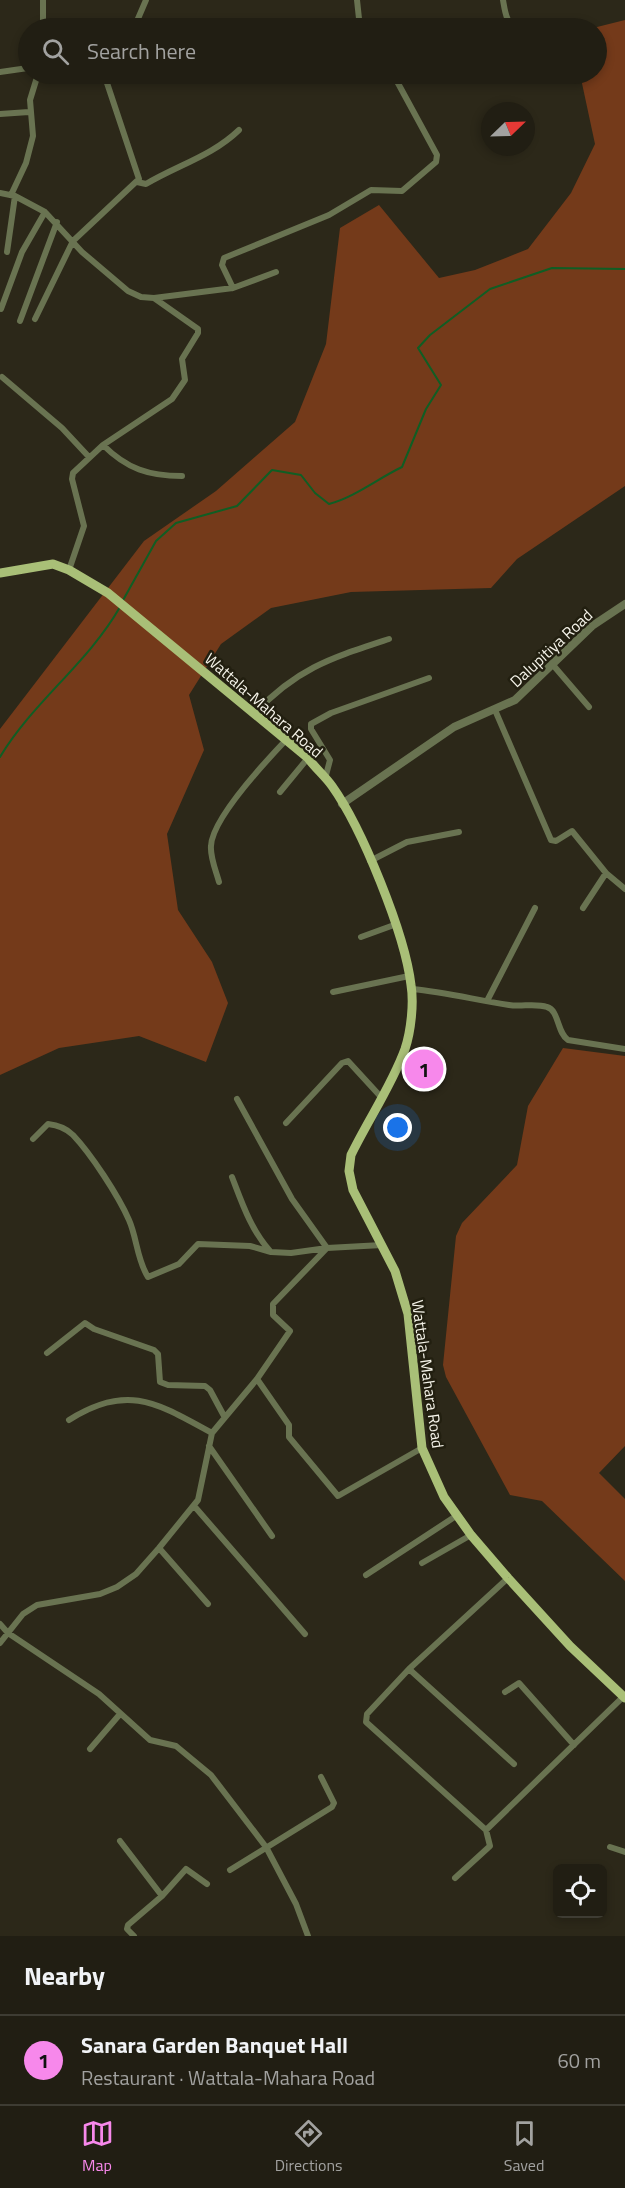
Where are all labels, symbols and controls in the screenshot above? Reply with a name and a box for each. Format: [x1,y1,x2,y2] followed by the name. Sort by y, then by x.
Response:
[18,18,607,84] search box
[87,34,196,68] text: Search here
[39,35,72,68] icon: search
[481,102,535,156] north arrow
[504,603,598,693] street label: Dalupitiya Road
[200,647,328,763] street label: Wattala-Mahara Road
[404,1046,444,1092] pin: 1
[383,1113,412,1142] your location
[406,1298,450,1450] street label: Wattala-Mahara Road
[553,1864,607,1918] map controls
[553,1864,607,1918] button: locate
[24,1956,105,1995] text: Nearby
[81,2028,348,2062] text: Sanara Garden Banquet Hall
[38,2045,49,2076] text: 1
[557,2045,601,2076] text: 60 m
[81,2062,375,2093] text: Restaurant · Wattala-Mahara Road
[81,2117,114,2177] tab: Map
[275,2117,343,2177] tab: Directions
[504,2117,544,2177] tab: Saved

